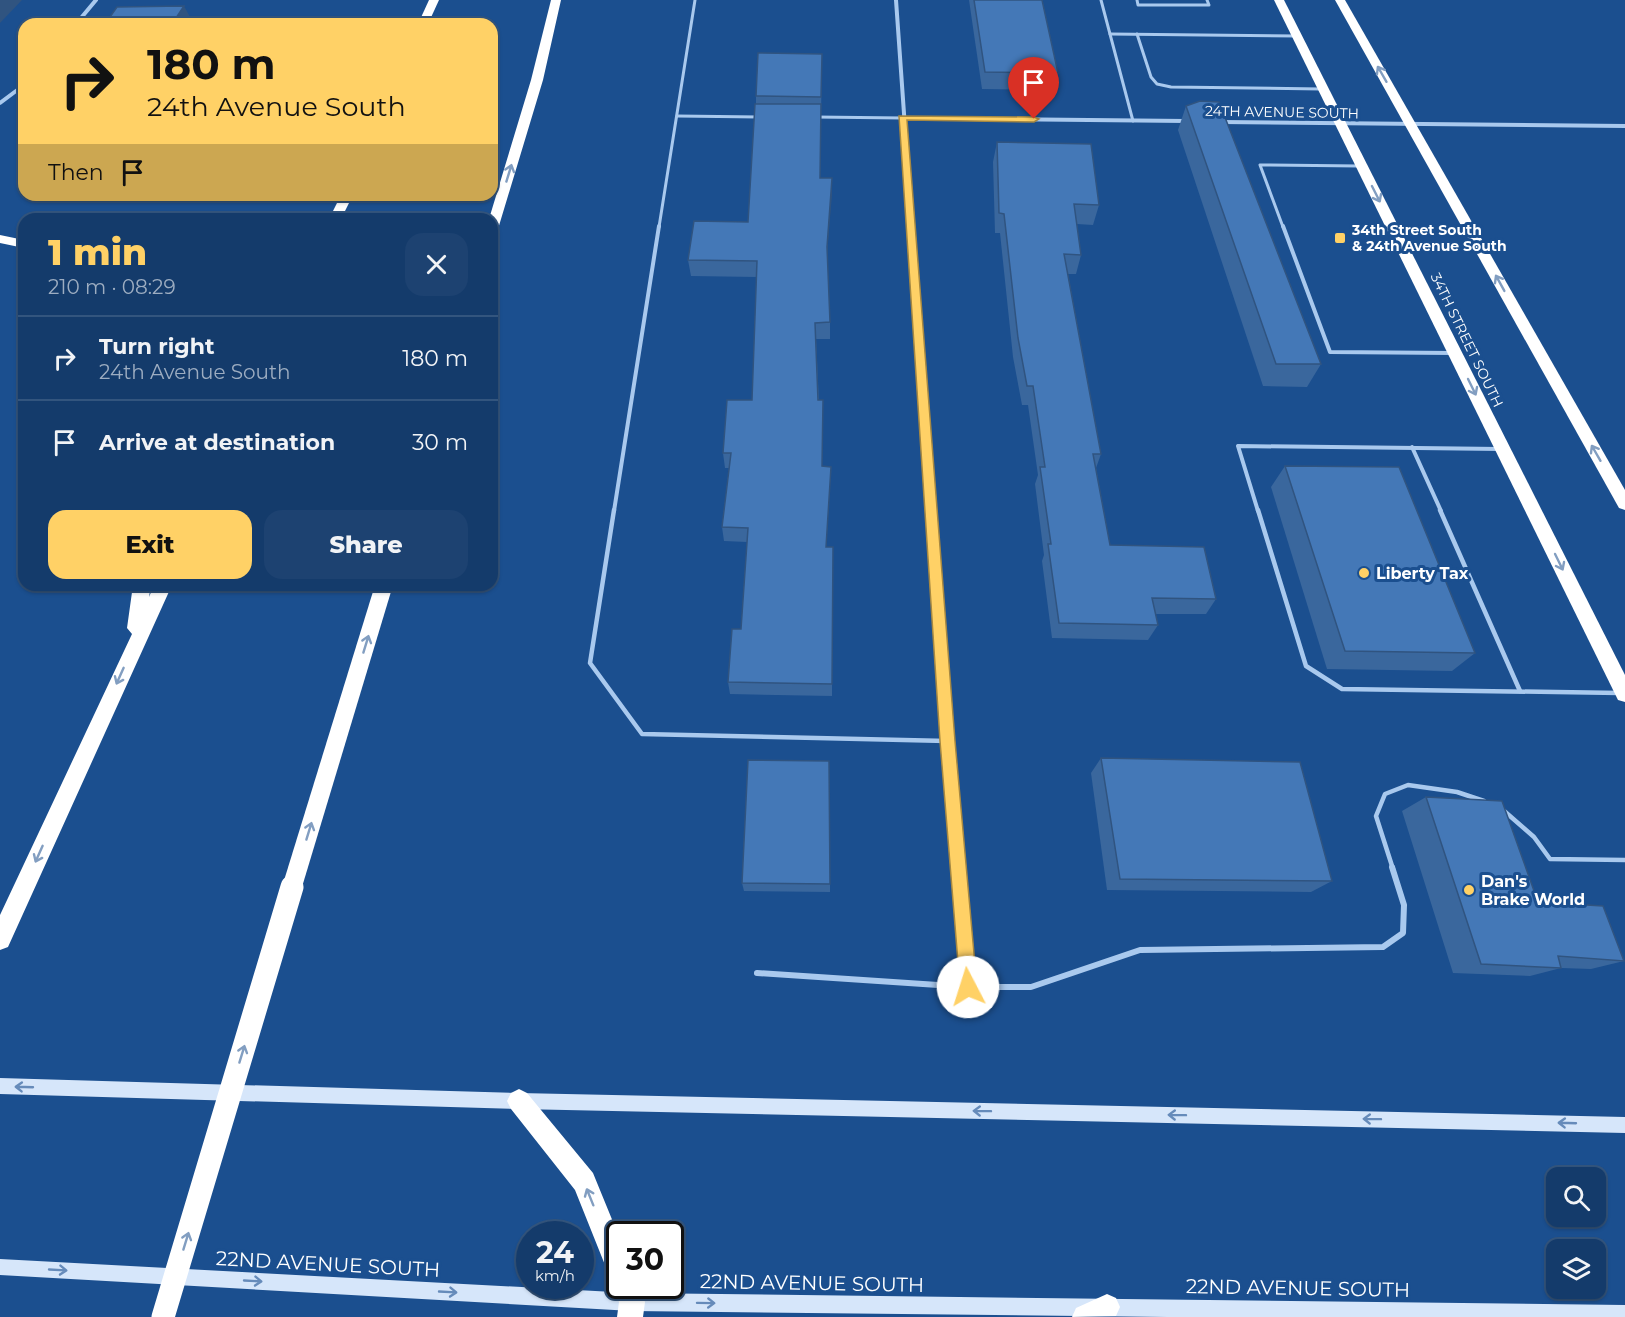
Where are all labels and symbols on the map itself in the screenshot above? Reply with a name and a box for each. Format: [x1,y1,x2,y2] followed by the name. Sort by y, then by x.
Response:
[1008,57,1059,119] pin
[1376,65,1387,83] one-way arrow
[1205,102,1359,122] street label: 24TH AVENUE SOUTH
[504,164,515,183] one-way arrow
[1370,185,1382,202] one-way arrow
[1351,221,1507,255] place label: 34th Street South & 24th Avenue South
[1333,231,1347,245] marker: 34th Street South & 24th Avenue South
[1427,270,1507,410] street label: 34TH STREET SOUTH
[1494,275,1506,292] one-way arrow
[1467,378,1479,396] one-way arrow
[1590,445,1602,462] one-way arrow
[1554,553,1566,571] one-way arrow
[1376,564,1469,583] place label: Liberty Tax
[1357,566,1371,580] marker: Liberty Tax
[361,635,372,654] one-way arrow
[114,667,125,685] one-way arrow
[304,822,315,841] one-way arrow
[33,844,45,862] one-way arrow
[1481,872,1585,909] place label: Dan's Brake World
[1462,883,1476,897] marker: Dan's Brake World
[936,955,1000,1019] position arrow
[237,1045,248,1064] one-way arrow
[15,1081,35,1093] one-way arrow
[972,1105,992,1116] one-way arrow
[1167,1109,1187,1120] one-way arrow
[1362,1113,1382,1124] one-way arrow
[1557,1117,1577,1128] one-way arrow
[584,1188,595,1206] one-way arrow
[606,1221,684,1299] speed limit sign: 30
[181,1232,192,1251] one-way arrow
[215,1246,441,1282] street label: 22ND AVENUE SOUTH
[48,1264,68,1275] one-way arrow
[700,1269,924,1297] street label: 22ND AVENUE SOUTH
[1186,1274,1410,1302] street label: 22ND AVENUE SOUTH
[243,1275,263,1286] one-way arrow
[437,1286,457,1297] one-way arrow
[695,1297,715,1309] one-way arrow

